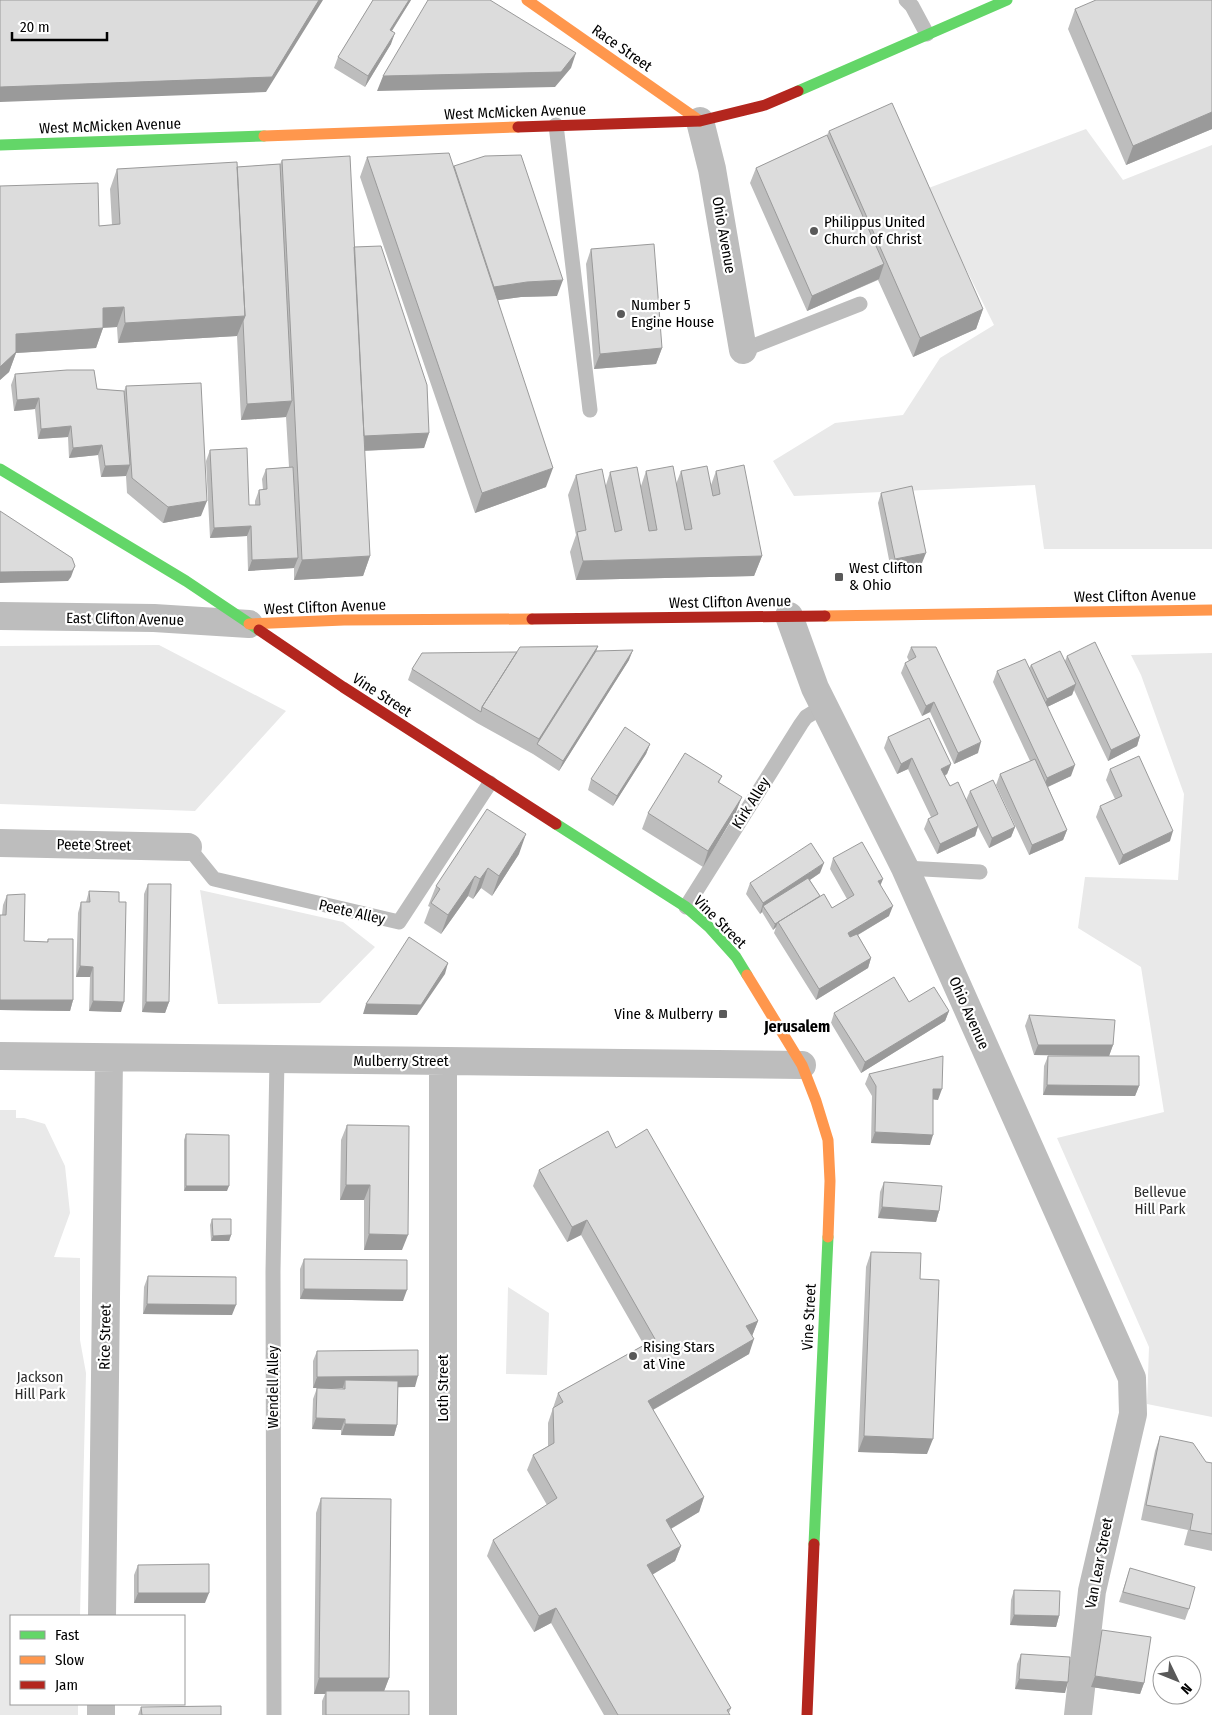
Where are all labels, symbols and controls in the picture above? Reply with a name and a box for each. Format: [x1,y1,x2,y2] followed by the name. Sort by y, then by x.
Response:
[12,10,108,42] scale bar
[20,18,50,36] text: 20 m
[588,21,656,75] street label: Race Street
[444,101,586,123] street label: West McMicken Avenue
[39,115,181,137] street label: West McMicken Avenue
[708,195,740,275] street label: Ohio Avenue
[824,213,925,248] place label: Philippus United Church of Christ
[808,225,820,237] marker: Philippus United Church of Christ
[631,296,714,331] place label: Number 5 Engine House
[615,308,627,320] marker: Number 5 Engine House
[849,559,923,594] place label: West Clifton & Ohio
[833,571,845,583] marker: West Clifton & Ohio
[1074,586,1196,606] street label: West Clifton Avenue
[669,592,791,612] street label: West Clifton Avenue
[264,596,386,618] street label: West Clifton Avenue
[66,609,184,629] street label: East Clifton Avenue
[349,669,415,721] street label: Vine Street
[728,774,774,832] street label: Kirk Alley
[56,835,132,855] street label: Peete Street
[690,892,750,952] street label: Vine Street
[317,896,387,928] street label: Peete Alley
[945,974,993,1052] street label: Ohio Avenue
[614,1005,713,1023] place label: Vine & Mulberry
[717,1008,729,1020] marker: Vine & Mulberry
[763,1017,830,1036] district label: Jerusalem
[353,1052,449,1070] street label: Mulberry Street
[1134,1183,1186,1218] park label: Bellevue Hill Park
[798,1283,820,1351] street label: Vine Street
[95,1304,115,1370] street label: Rice Street
[643,1338,715,1373] place label: Rising Stars at Vine
[264,1345,282,1429] street label: Wendell Alley
[627,1350,639,1362] marker: Rising Stars at Vine
[434,1354,452,1422] street label: Loth Street
[15,1368,65,1403] park label: Jackson Hill Park
[1081,1516,1117,1610] street label: Van Lear Street
[10,1615,185,1705] legend
[55,1626,79,1644] text: Fast
[55,1651,84,1669] text: Slow
[1152,1655,1202,1705] north arrow
[55,1676,78,1694] text: Jam
[1177,1680,1195,1697] text: N

